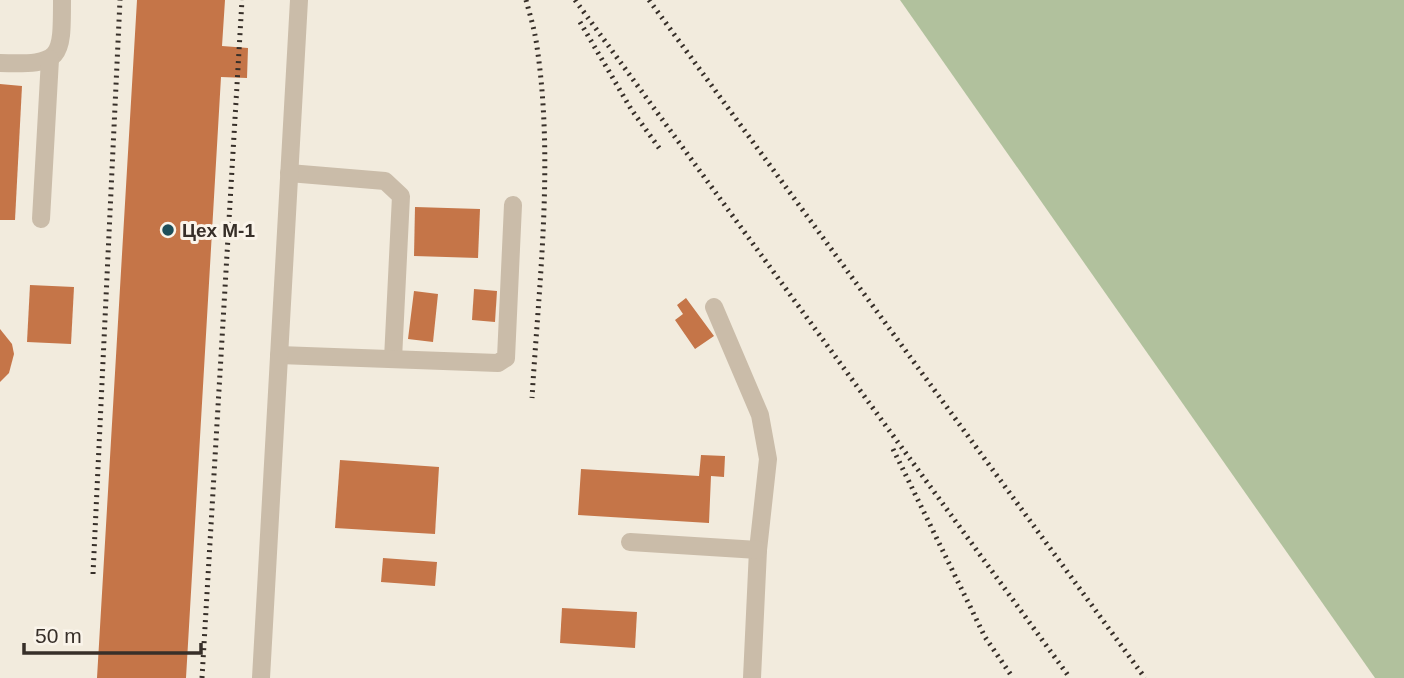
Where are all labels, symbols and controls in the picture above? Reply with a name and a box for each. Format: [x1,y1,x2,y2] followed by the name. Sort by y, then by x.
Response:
[182,220,255,241] place label: Цех М-1
[160,222,176,238] marker: Цех М-1
[24,612,201,656] scale bar
[35,624,82,647] text: 50 m

